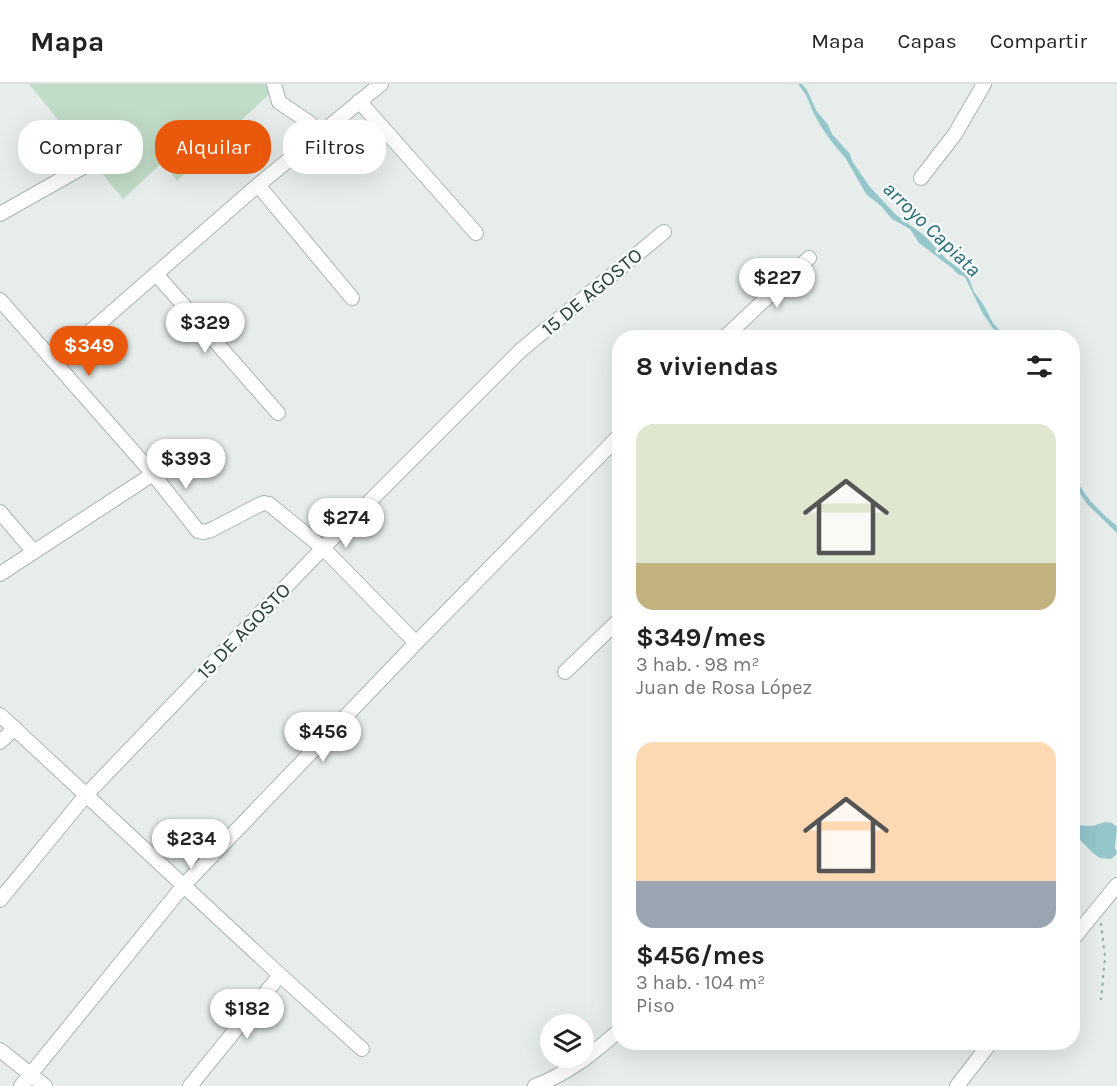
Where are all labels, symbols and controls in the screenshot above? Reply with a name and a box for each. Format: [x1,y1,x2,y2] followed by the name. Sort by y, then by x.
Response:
[30,25,104,58] text: Mapa
[811,29,865,53] text: Mapa
[898,29,957,53] text: Capas
[990,29,1087,53] text: Compartir
[18,120,143,174] chip: Comprar
[155,120,271,174] chip: Alquilar
[283,120,386,174] chip: Filtros
[878,176,986,282] water label: arroyo Capiata
[537,243,647,341] street label: 15 DE AGOSTO
[741,258,813,309] pin: $227
[753,266,801,289] text: $227
[169,303,241,354] pin: $329
[180,311,230,334] text: $329
[53,326,125,377] pin: $349
[64,334,114,357] text: $349
[1023,350,1056,383] icon: filters
[636,351,778,382] text: 8 viviendas
[150,439,222,490] pin: $393
[161,447,211,470] text: $393
[792,463,900,571] icon: home
[310,498,382,549] pin: $274
[322,506,370,529] text: $274
[193,578,295,684] street label: 15 DE AGOSTO
[636,622,766,653] text: $349/mes
[636,653,760,676] text: 3 hab. · 98 m²
[636,676,812,699] text: Juan de Rosa López
[287,712,359,763] pin: $456
[298,720,348,743] text: $456
[792,781,900,889] icon: home
[155,819,227,870] pin: $234
[166,827,216,850] text: $234
[636,940,765,971] text: $456/mes
[636,971,765,994] text: 3 hab. · 104 m²
[211,989,283,1040] pin: $182
[636,994,674,1017] text: Piso
[224,997,270,1020] text: $182
[540,1014,594,1068] map controls
[540,1014,594,1068] button: layers

